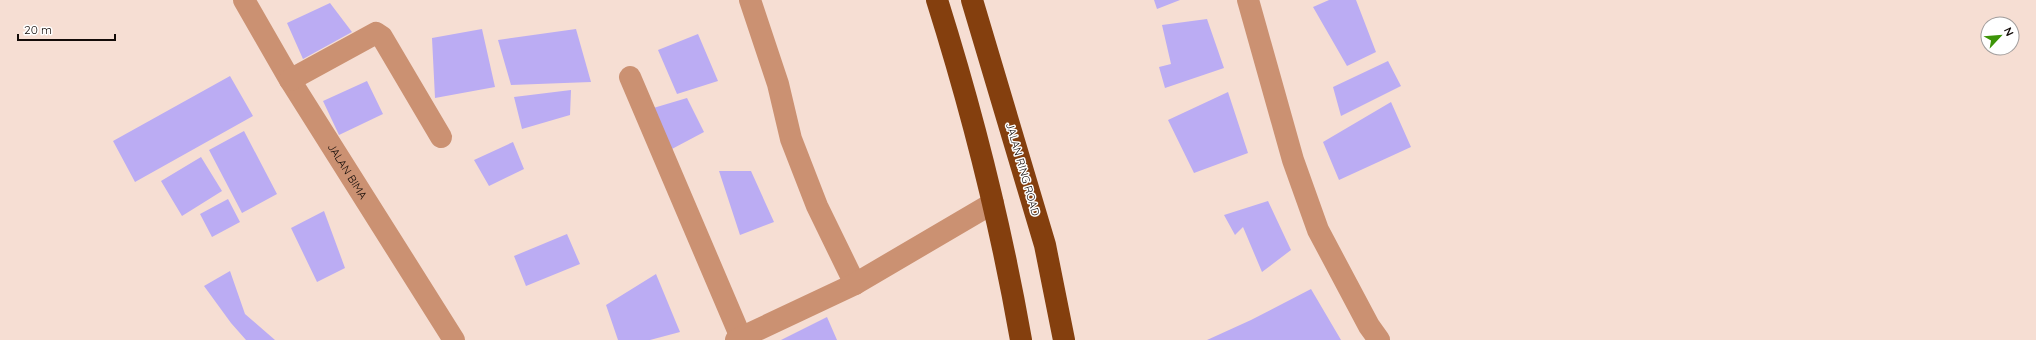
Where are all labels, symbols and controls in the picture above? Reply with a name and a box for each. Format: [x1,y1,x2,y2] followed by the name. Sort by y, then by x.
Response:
[18,16,115,42] scale bar
[1980,16,2020,56] north arrow
[24,22,52,37] text: 20 m
[2001,25,2017,38] text: N
[1003,121,1043,217] street label: JALAN RING ROAD
[325,141,370,202] street label: JALAN BIMA

